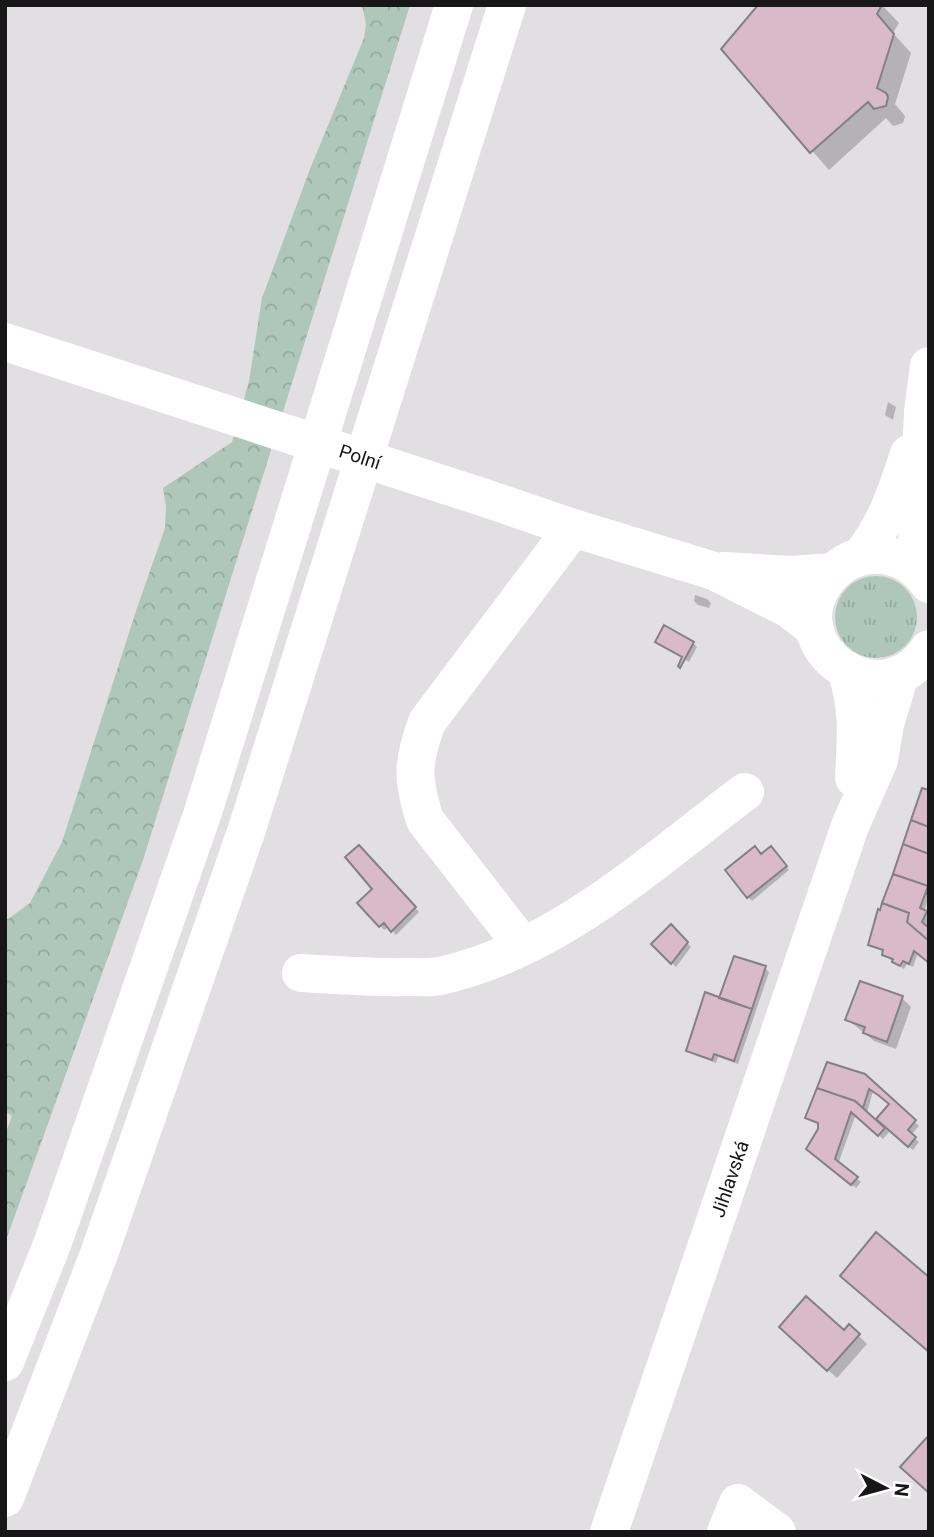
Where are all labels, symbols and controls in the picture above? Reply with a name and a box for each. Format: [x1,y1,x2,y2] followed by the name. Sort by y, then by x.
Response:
[336,439,385,475] street label: Polní
[706,1138,754,1220] street label: Jihlavská
[850,1453,920,1523] north arrow
[889,1482,914,1498] text: N

